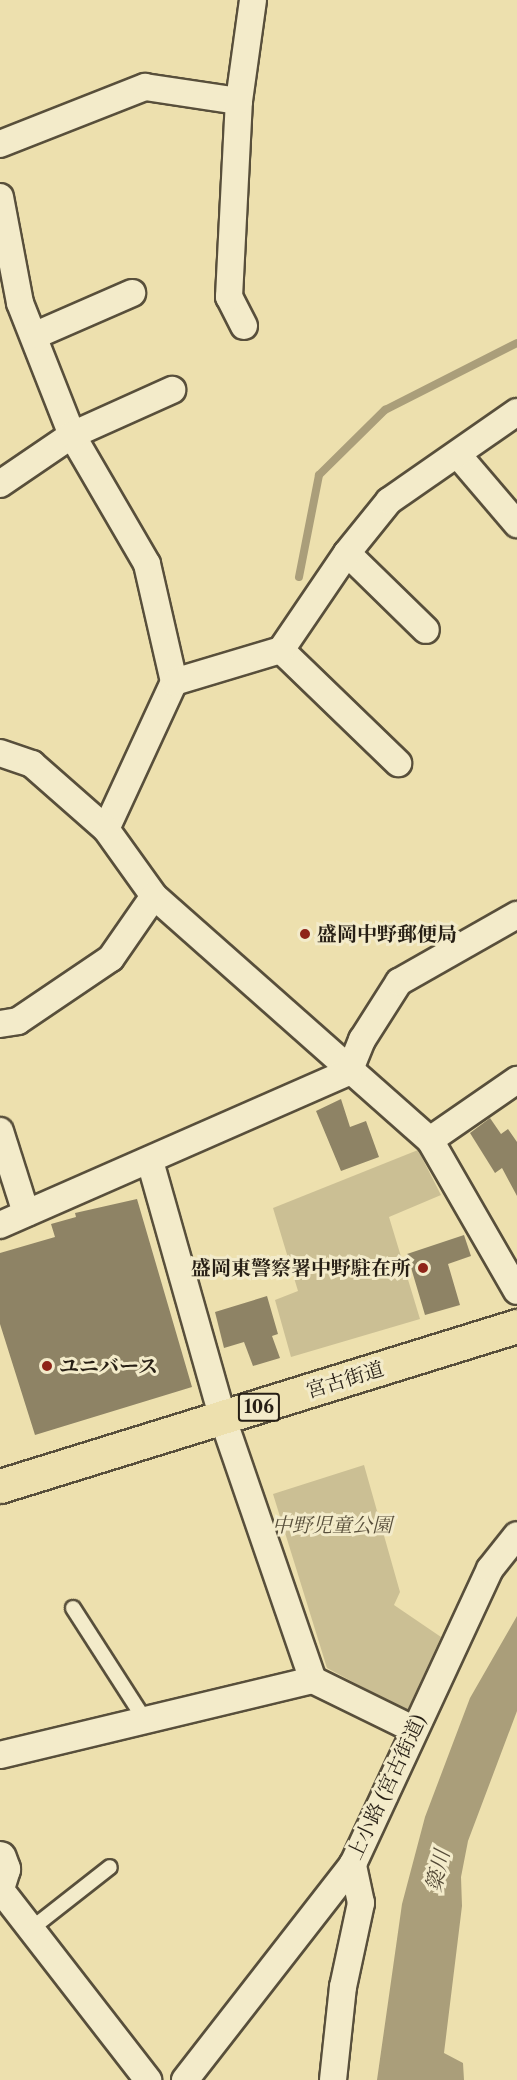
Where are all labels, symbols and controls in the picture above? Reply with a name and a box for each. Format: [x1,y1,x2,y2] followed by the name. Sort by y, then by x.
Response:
[317,922,457,946] place label: 盛岡中野郵便局
[298,927,312,941] marker: 盛岡中野郵便局
[191,1256,411,1280] place label: 盛岡東警察署中野駐在所
[416,1261,430,1275] marker: 盛岡東警察署中野駐在所
[59,1354,159,1378] place label: ユニバース
[303,1357,387,1403] street label: 宮古街道
[40,1359,54,1373] marker: ユニバース
[236,1392,282,1422] road number: 106
[272,1513,392,1537] park label: 中野児童公園
[343,1711,431,1863] street label: 上小路 (宮古街道)
[421,1848,455,1894] water label: 簗川

